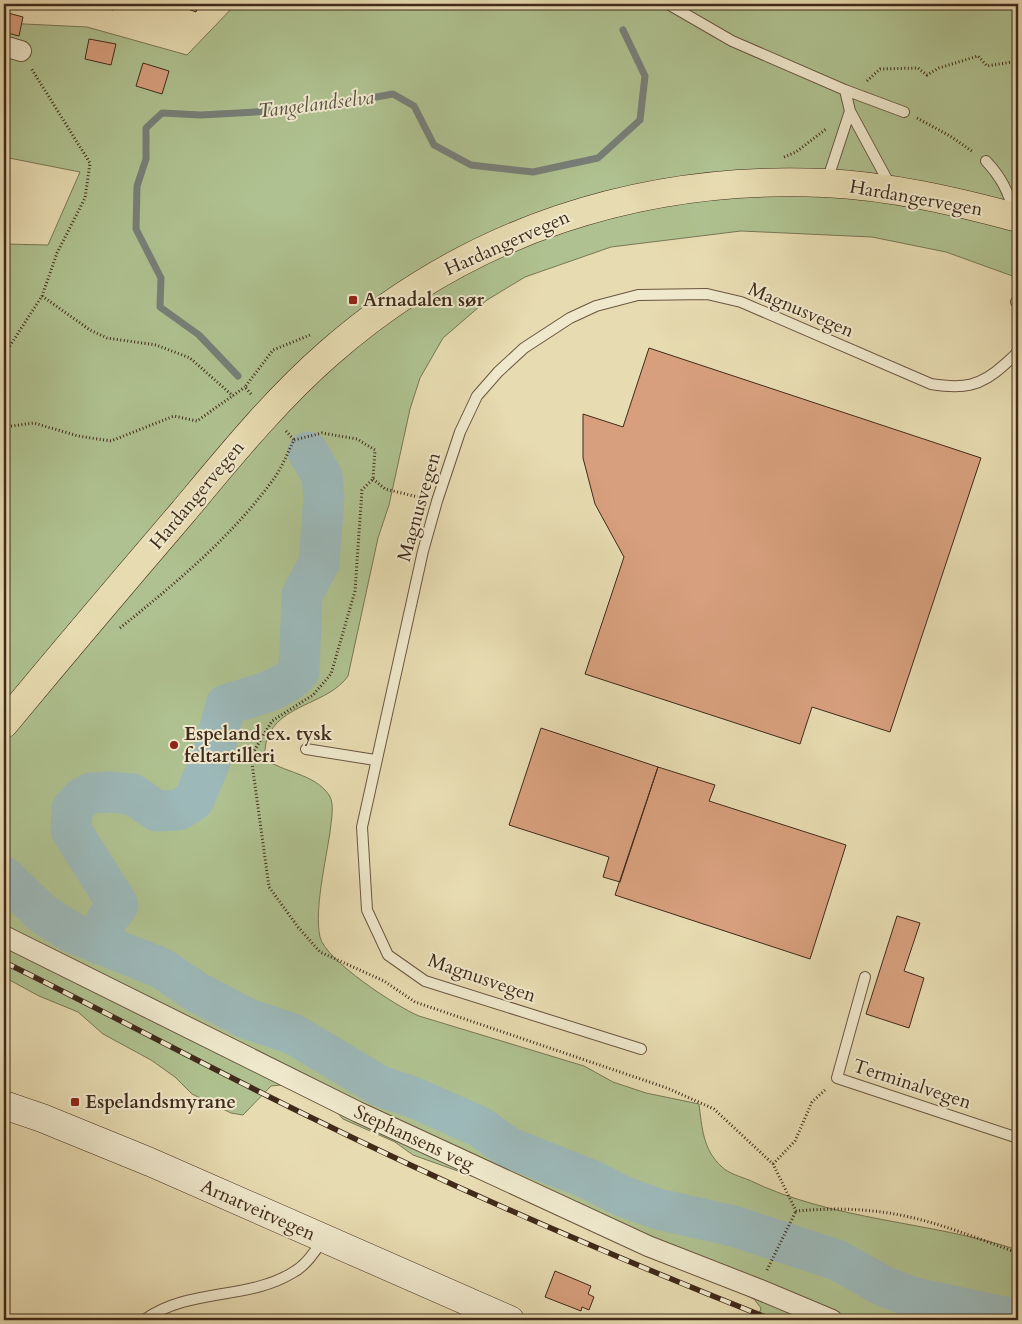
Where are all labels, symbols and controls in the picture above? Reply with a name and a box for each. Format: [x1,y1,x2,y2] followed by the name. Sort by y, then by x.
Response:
[257,83,376,125] water label: Tangelandselva
[847,174,985,223] street label: Hardangervegen
[440,204,574,282] street label: Hardangervegen
[744,276,858,344] street label: Magnusvegen
[363,287,485,313] place label: Arnadalen sør
[347,294,359,306] marker: Arnadalen sør
[144,435,250,555] street label: Hardangervegen
[391,449,447,565] street label: Magnusvegen
[184,721,333,769] place label: Espeland ex. tysk feltartilleri
[168,739,180,751] marker: Espeland ex. tysk feltartilleri
[425,947,540,1009] street label: Magnusvegen
[849,1053,975,1115] street label: Terminalvegen
[85,1089,236,1115] place label: Espelandsmyrane
[69,1096,81,1108] marker: Espelandsmyrane
[350,1099,479,1177] street label: Stephansens veg
[196,1173,320,1247] street label: Arnatveitvegen

